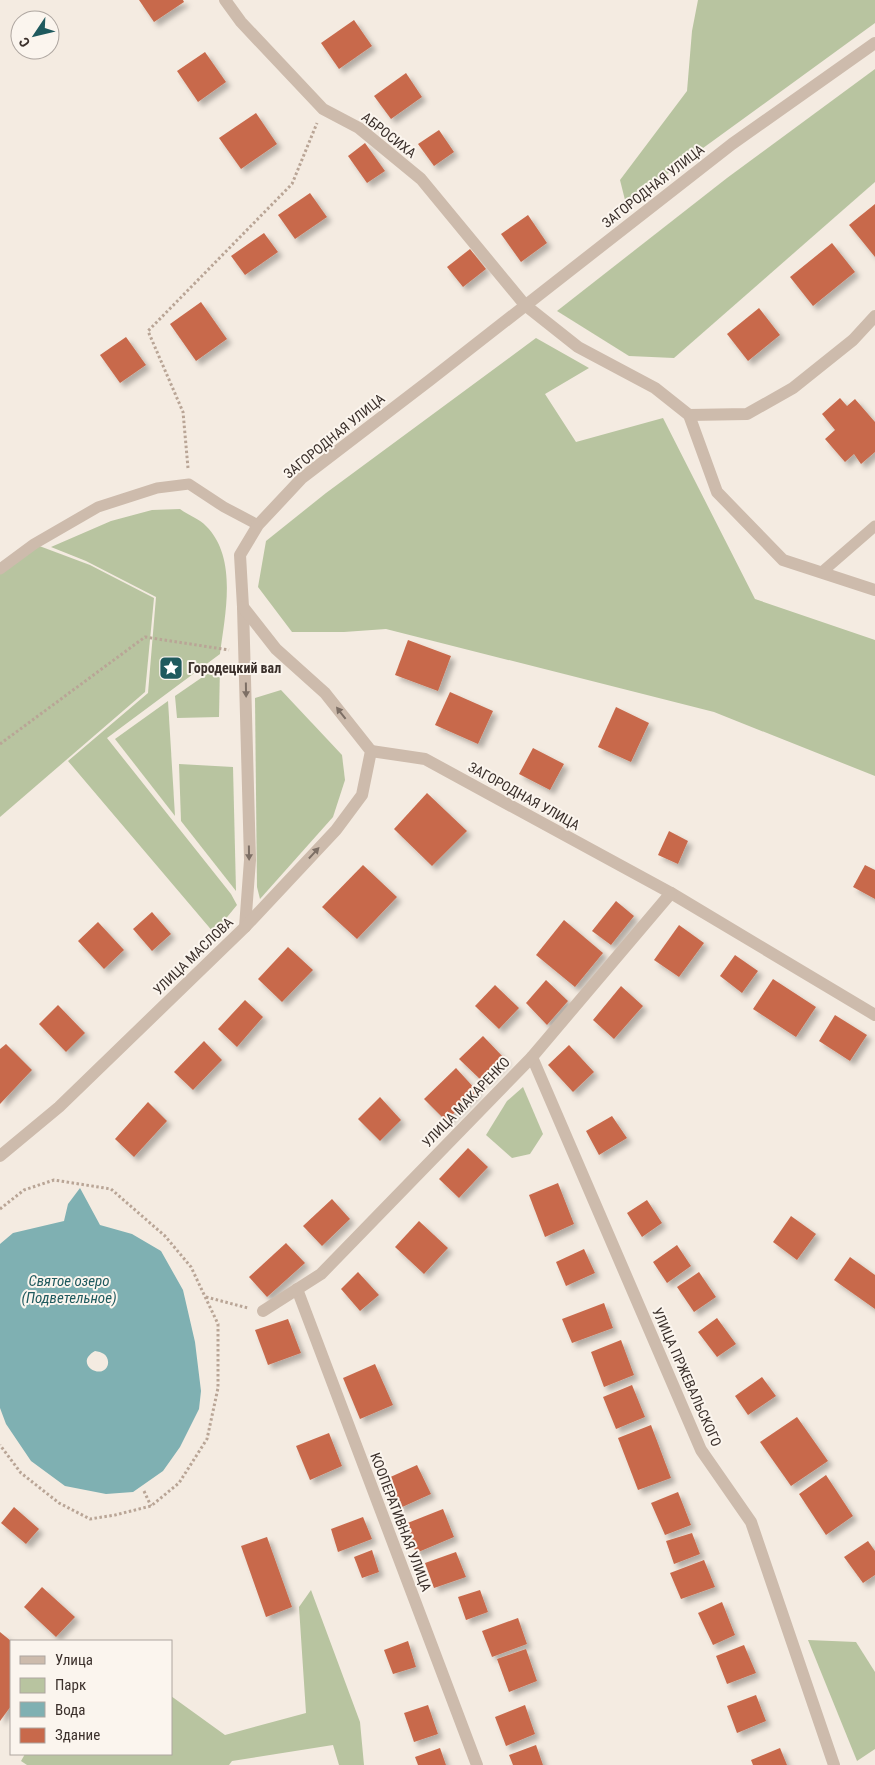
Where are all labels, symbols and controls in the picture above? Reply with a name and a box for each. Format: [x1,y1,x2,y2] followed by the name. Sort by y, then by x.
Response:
[10,10,60,60] north arrow
[15,35,33,50] text: С
[359,109,419,161] street label: АБРОСИХА
[599,141,707,231] street label: ЗАГОРОДНАЯ УЛИЦА
[280,390,388,482] street label: ЗАГОРОДНАЯ УЛИЦА
[158,655,184,681] place icon: Городецкий вал
[188,660,281,676] place label: Городецкий вал
[242,683,250,699] one-way arrow
[335,707,346,720] one-way arrow
[465,759,583,833] street label: ЗАГОРОДНАЯ УЛИЦА
[246,845,254,861] one-way arrow
[308,848,320,860] one-way arrow
[150,914,236,998] street label: УЛИЦА МАСЛОВА
[419,1054,513,1150] street label: УЛИЦА МАКАРЕНКО
[21,1272,117,1307] water label: Святое озеро (Подветельное)
[649,1305,725,1449] street label: УЛИЦА ПРЖЕВАЛЬСКОГО
[367,1450,435,1594] street label: КООПЕРАТИВНАЯ УЛИЦА
[10,1640,172,1755] legend
[55,1651,93,1669] text: Улица
[55,1676,86,1694] text: Парк
[55,1701,85,1719] text: Вода
[55,1726,100,1744] text: Здание

